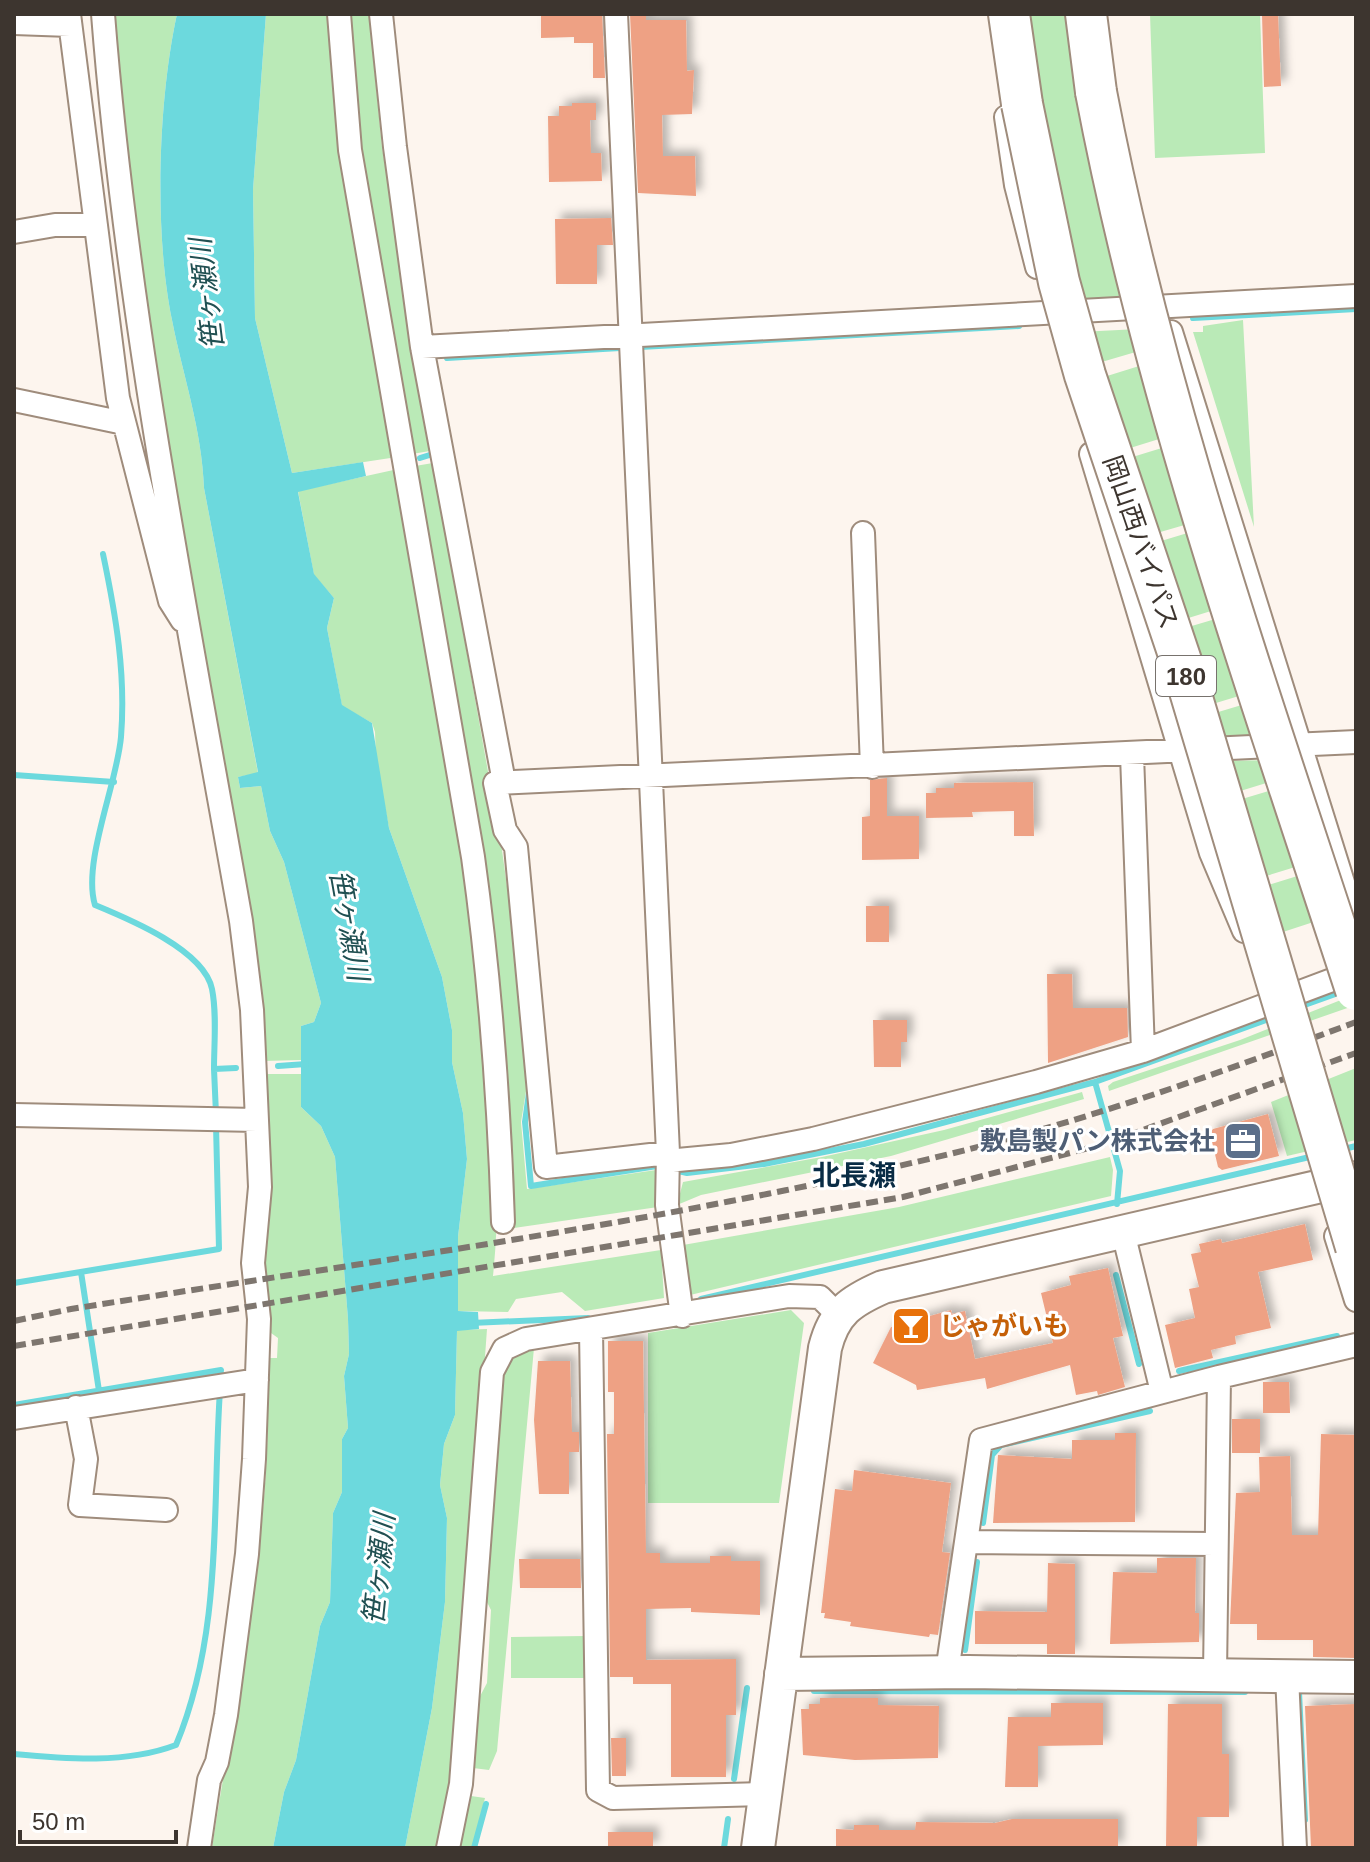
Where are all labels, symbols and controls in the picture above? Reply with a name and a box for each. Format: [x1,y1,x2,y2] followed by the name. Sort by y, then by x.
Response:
[184,234,229,351] water label: 笹ヶ瀬川
[1097,451,1185,633] street label: 岡山西バイパス
[1156,656,1216,696] road number: 180
[324,867,375,986] water label: 笹ヶ瀬川
[1222,1120,1264,1162] office icon: 敷島製パン株式会社
[980,1126,1215,1156] place label: 敷島製パン株式会社
[812,1160,896,1191] district label: 北長瀬
[890,1305,932,1347] bar icon: じゃがいも
[939,1311,1069,1341] place label: じゃがいも
[358,1509,401,1626] water label: 笹ヶ瀬川
[20,1794,176,1844] scale bar
[32,1808,85,1835] text: 50 m

